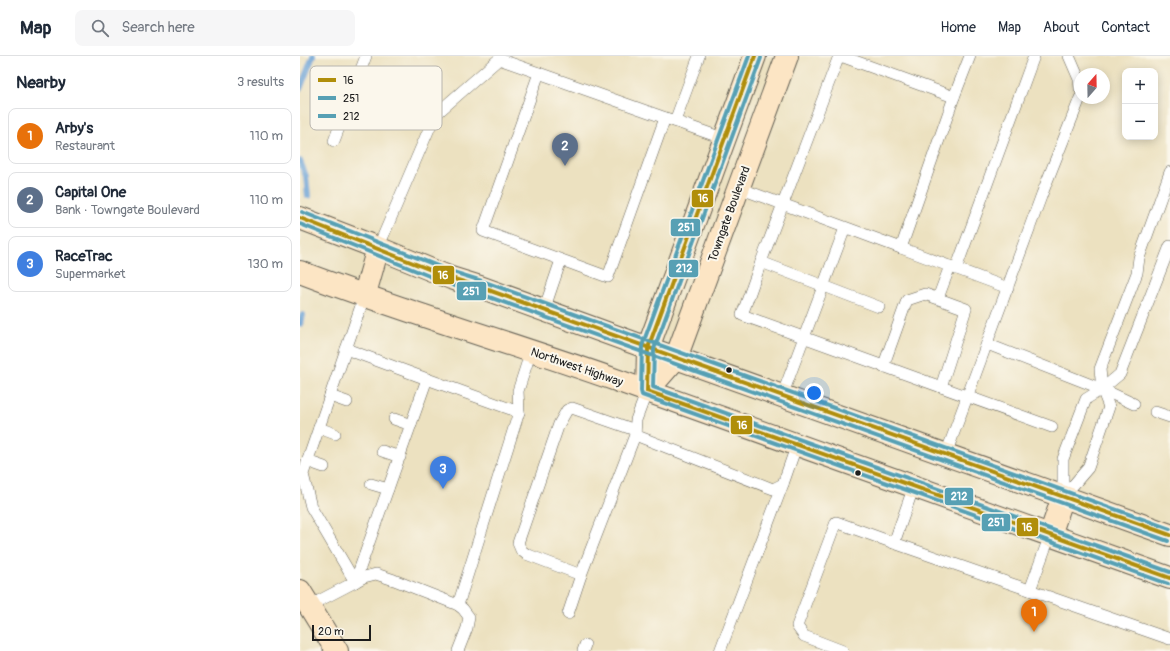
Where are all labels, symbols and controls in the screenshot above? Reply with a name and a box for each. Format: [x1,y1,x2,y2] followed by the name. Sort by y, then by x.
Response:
[75,10,355,46] search box
[20,16,51,40] text: Map
[89,17,111,39] icon: search
[121,18,195,37] text: Search here
[941,19,976,36] text: Home
[998,19,1021,36] text: Map
[1043,19,1079,36] text: About
[1101,19,1150,36] text: Contact
[310,66,442,130] legend
[1074,68,1110,104] north arrow
[1122,68,1158,140] map controls
[1122,68,1158,104] button: +
[16,72,65,93] text: Nearby
[237,74,284,90] text: 3 results
[343,74,354,87] text: 16
[343,92,359,105] text: 251
[1122,104,1158,140] button: −
[343,110,360,123] text: 212
[55,119,93,138] text: Arby's
[27,128,33,144] text: 1
[250,128,283,144] text: 110 m
[552,133,578,166] pin: 2
[55,138,115,154] text: Restaurant
[705,164,754,264] street label: Towngate Boulevard
[55,183,126,202] text: Capital One
[691,189,714,208] line badge: 16
[26,192,34,208] text: 2
[250,192,283,208] text: 110 m
[698,192,709,205] text: 16
[55,202,200,218] text: Bank · Towngate Boulevard
[670,218,701,237] line badge: 251
[678,221,694,234] text: 251
[55,247,113,266] text: RaceTrac
[26,256,34,272] text: 3
[247,256,283,272] text: 130 m
[668,259,699,278] line badge: 212
[676,262,692,275] text: 212
[432,265,455,285] line badge: 16
[55,266,126,282] text: Supermarket
[438,269,449,282] text: 16
[456,281,487,301] line badge: 251
[463,285,479,298] text: 251
[529,345,625,390] street label: Northwest Highway
[724,365,734,375] unlabelled marker
[804,383,824,403] your location
[730,415,753,435] line badge: 16
[737,419,748,432] text: 16
[430,456,456,489] pin: 3
[853,468,863,478] unlabelled marker
[944,487,974,506] line badge: 212
[951,490,967,503] text: 212
[981,513,1011,532] line badge: 251
[988,516,1004,529] text: 251
[1016,517,1039,537] line badge: 16
[1022,521,1033,534] text: 16
[1021,599,1047,632] pin: 1
[312,623,371,642] scale bar
[318,625,344,638] text: 20 m

